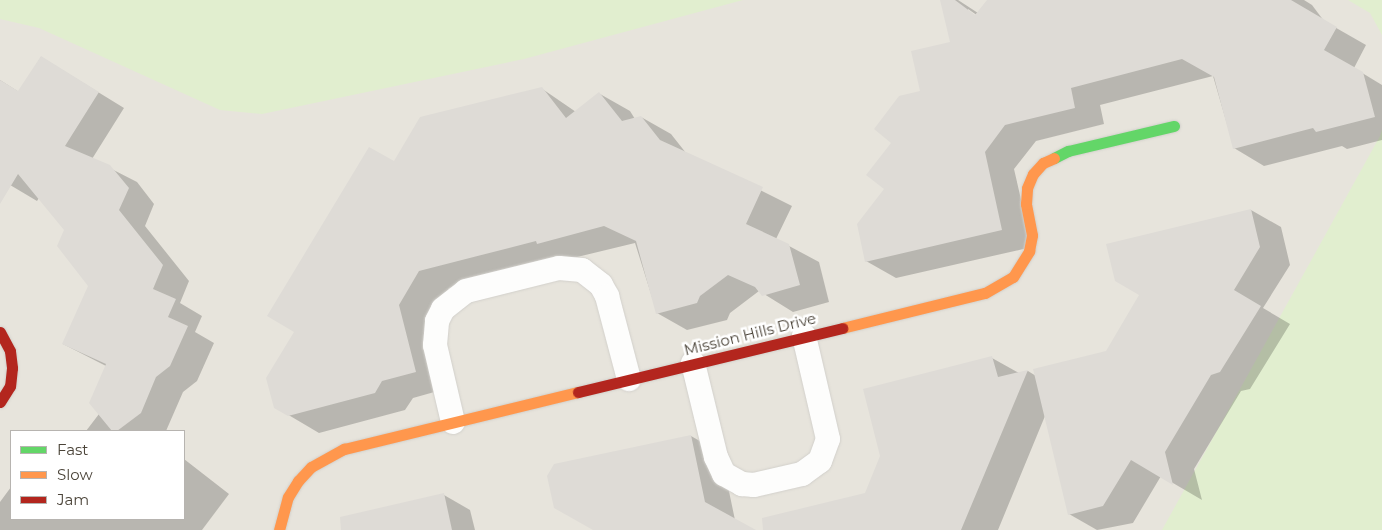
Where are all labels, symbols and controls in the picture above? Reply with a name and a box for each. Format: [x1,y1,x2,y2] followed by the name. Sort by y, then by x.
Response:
[682,309,818,359] street label: Mission Hills Drive
[10,430,185,520] legend
[57,440,88,459] text: Fast
[57,465,93,484] text: Slow
[57,490,89,509] text: Jam

